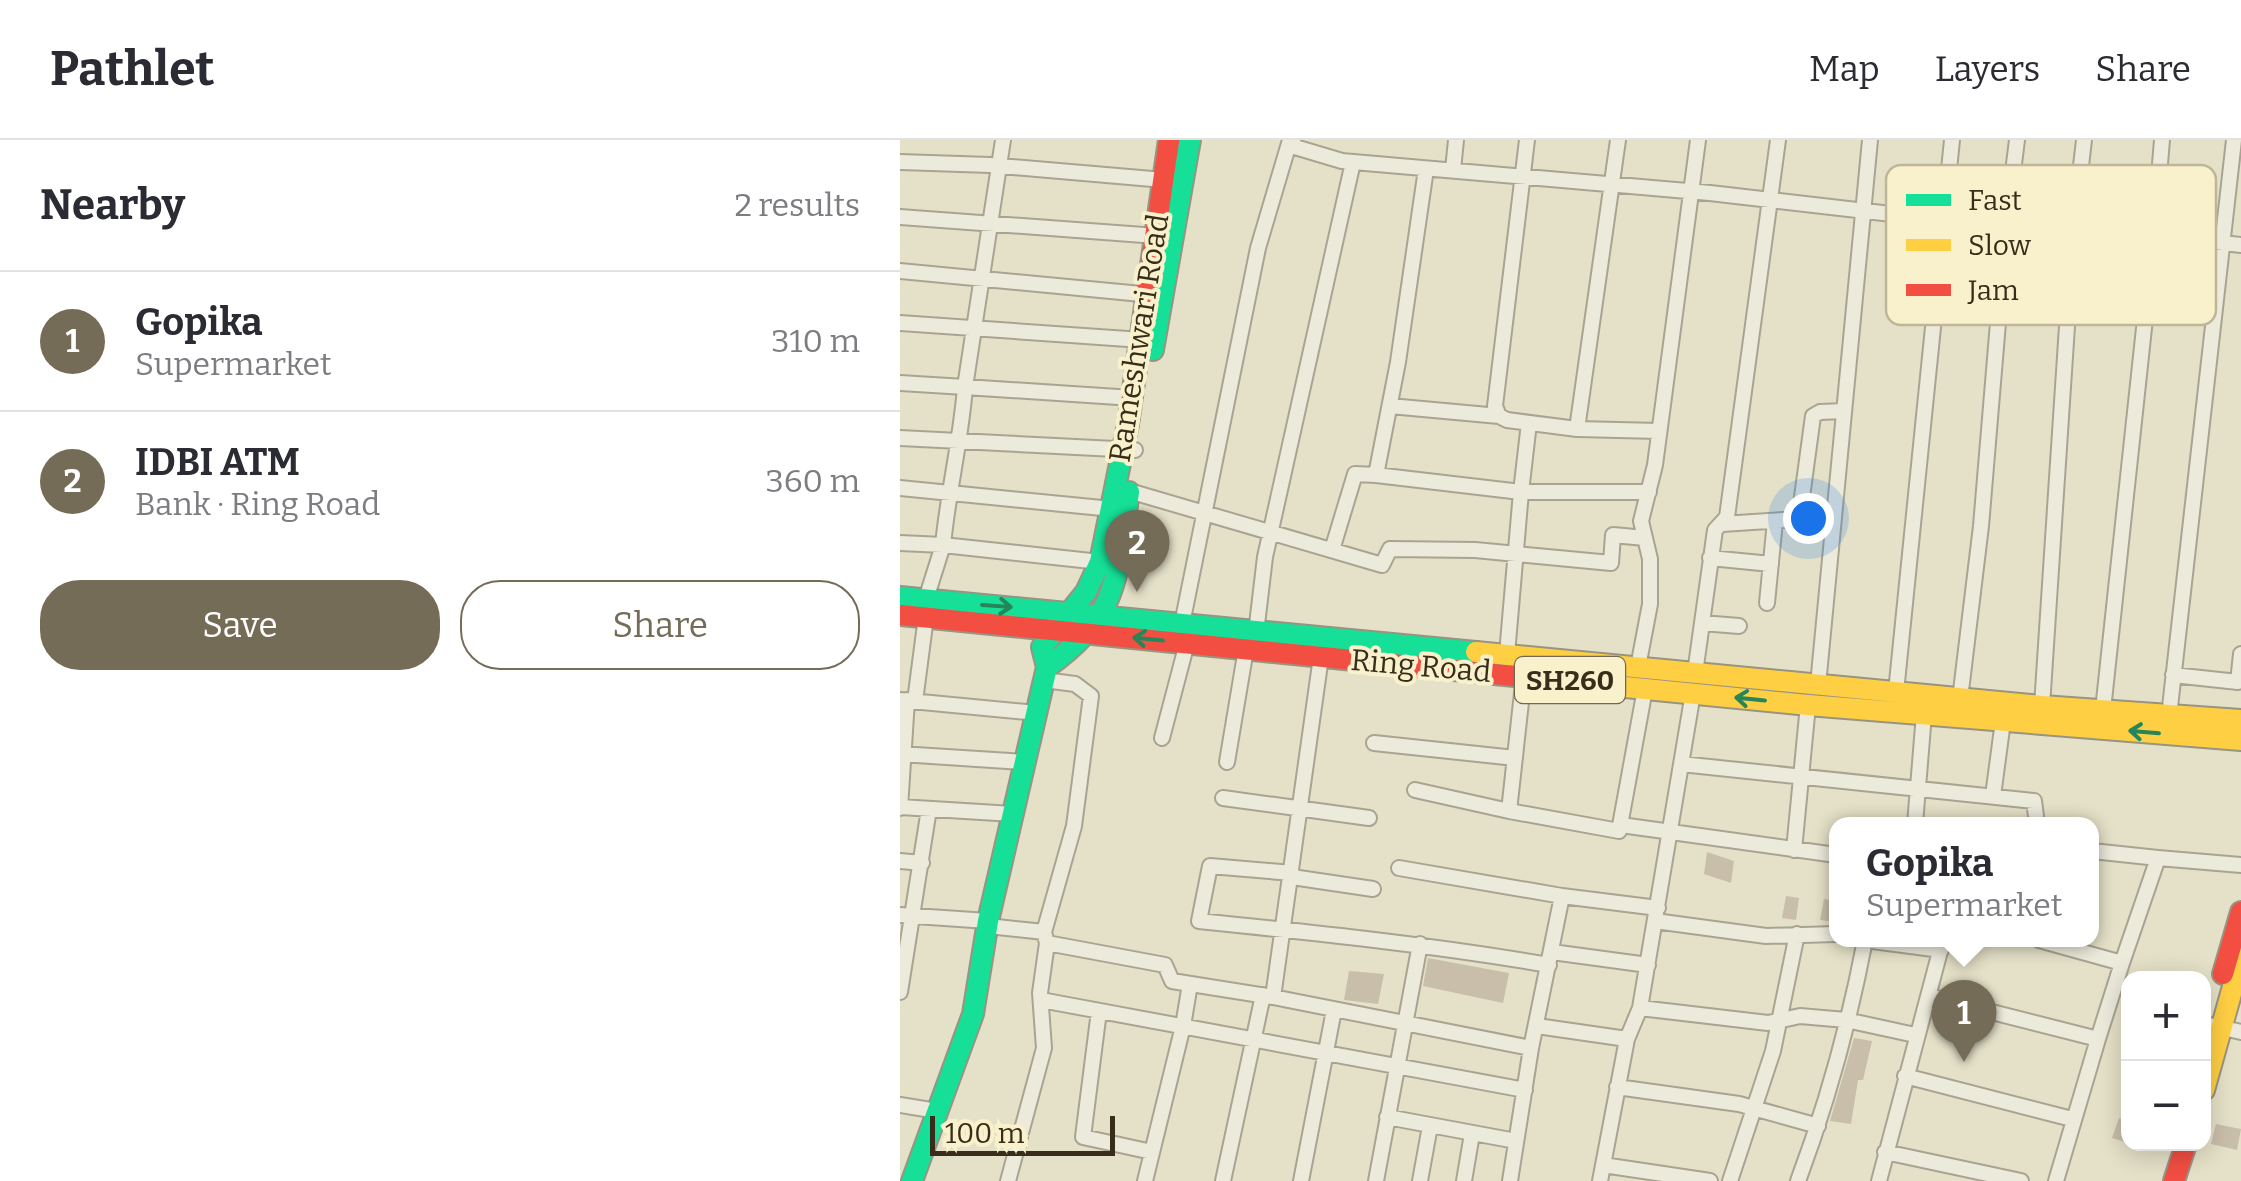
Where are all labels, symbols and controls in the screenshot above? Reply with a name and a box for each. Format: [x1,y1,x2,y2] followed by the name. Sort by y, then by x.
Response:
[50,40,215,98] text: Pathlet
[1809,48,1880,90] text: Map
[1935,48,2040,90] text: Layers
[2095,48,2191,90] text: Share
[1886,165,2216,325] legend
[40,180,185,230] text: Nearby
[1968,184,2022,217] text: Fast
[734,186,860,224] text: 2 results
[1102,211,1176,465] street label: Rameshwari Road
[1968,229,2031,262] text: Slow
[1967,274,2019,307] text: Jam
[135,299,263,345] text: Gopika
[66,322,79,360] text: 1
[771,322,860,360] text: 310 m
[135,345,332,383] text: Supermarket
[135,439,300,485] text: IDBI ATM
[63,462,82,500] text: 2
[766,462,860,500] text: 360 m
[135,485,380,523] text: Bank · Ring Road
[1783,493,1834,544] your location
[1104,510,1170,592] pin: 2
[40,580,440,670] button: Save
[460,580,860,670] button: Share
[981,596,1013,615] one-way arrow
[1133,630,1165,649] one-way arrow
[1349,642,1493,690] street label: Ring Road
[1515,657,1625,703] road number: SH260
[1735,689,1767,708] one-way arrow
[2128,723,2160,742] one-way arrow
[1829,817,2099,947] popup
[1866,840,1993,886] text: Gopika
[1866,886,2062,924] text: Supermarket
[2121,971,2211,1151] map controls
[2121,971,2211,1061] button: +
[1932,980,1996,1062] pin: 1
[2121,1061,2211,1151] button: −
[930,1111,1115,1156] scale bar
[945,1117,1025,1150] text: 100 m

